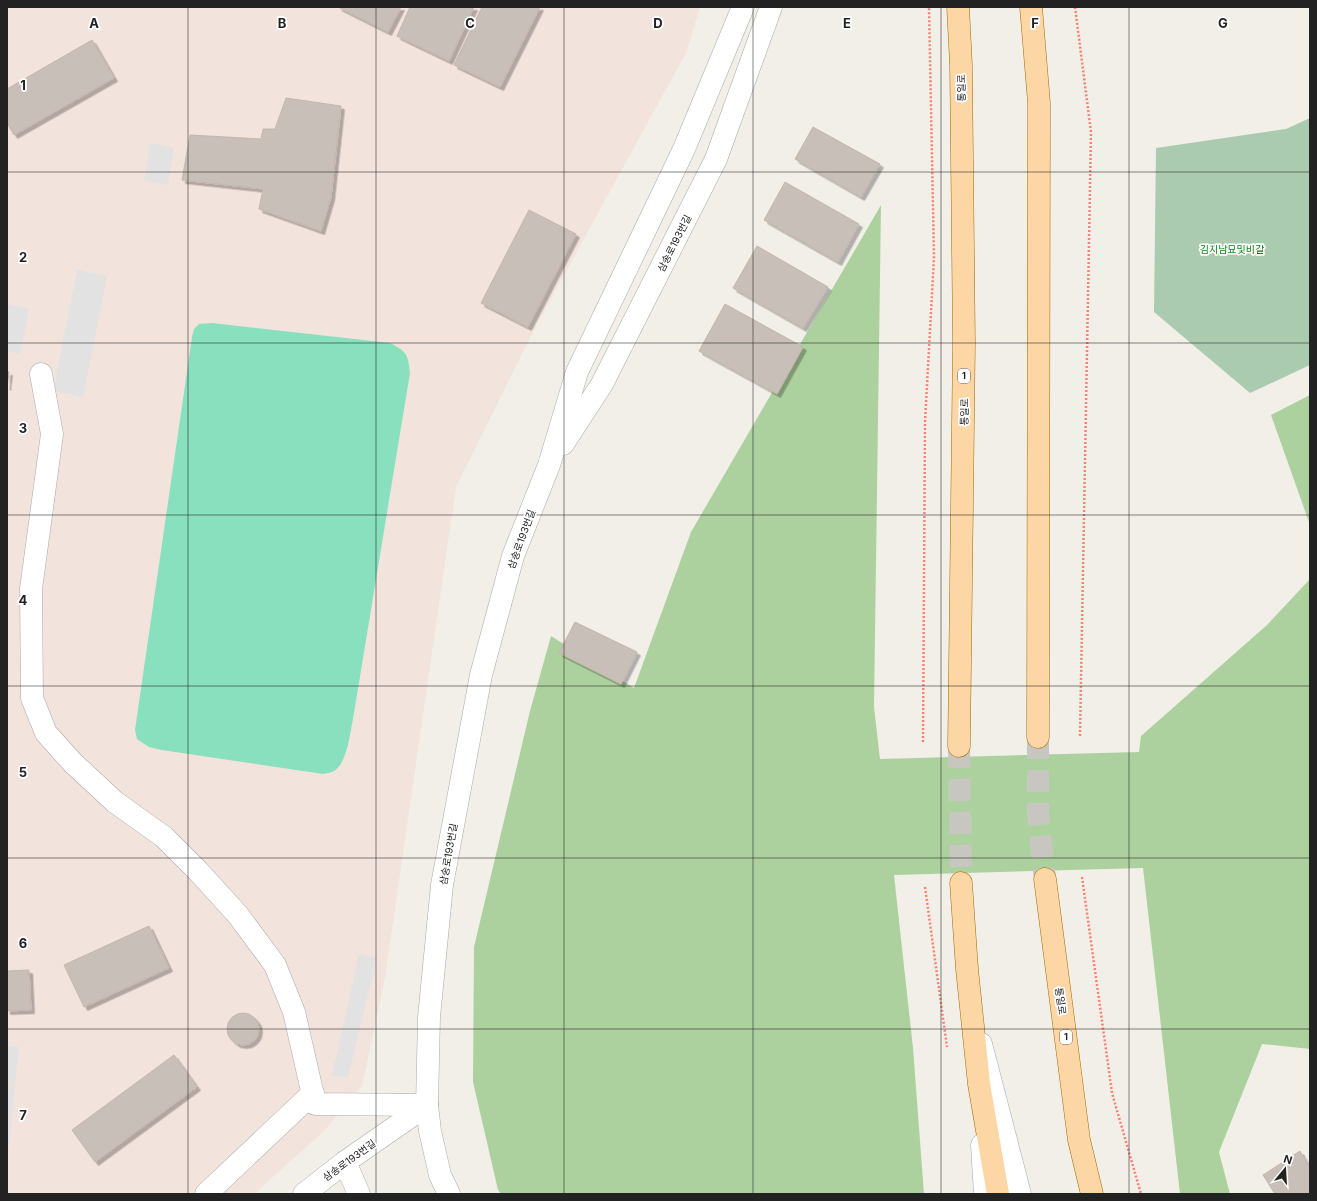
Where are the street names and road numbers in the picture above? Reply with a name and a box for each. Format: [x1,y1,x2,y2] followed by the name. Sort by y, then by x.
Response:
[955,74,967,102] street label: 통일로
[654,212,694,274] street label: 삼송로193번길
[958,369,970,383] road number: 1
[958,398,970,426] street label: 통일로
[505,508,537,570] street label: 삼송로193번길
[437,822,459,886] street label: 삼송로193번길
[1053,986,1069,1016] street label: 통일로
[1060,1030,1072,1044] road number: 1
[320,1137,378,1183] street label: 삼송로193번길

